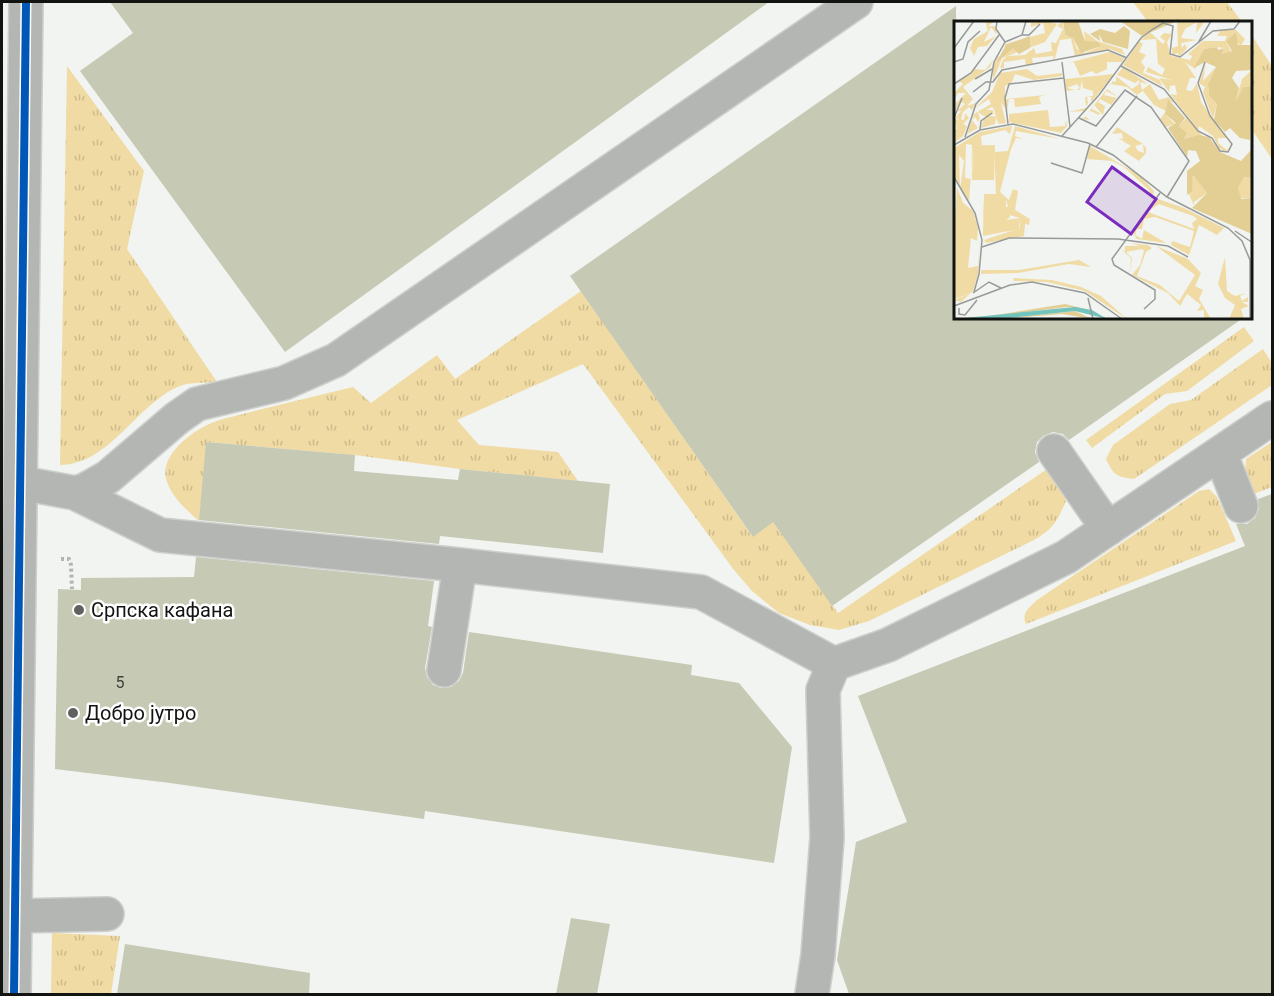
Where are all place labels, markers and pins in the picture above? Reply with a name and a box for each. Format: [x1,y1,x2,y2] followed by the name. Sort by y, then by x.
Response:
[91,598,233,622] place label: Српска кафана
[72,603,86,617] marker: Српска кафана
[85,701,196,725] place label: Добро јутро
[66,706,80,720] marker: Добро јутро

